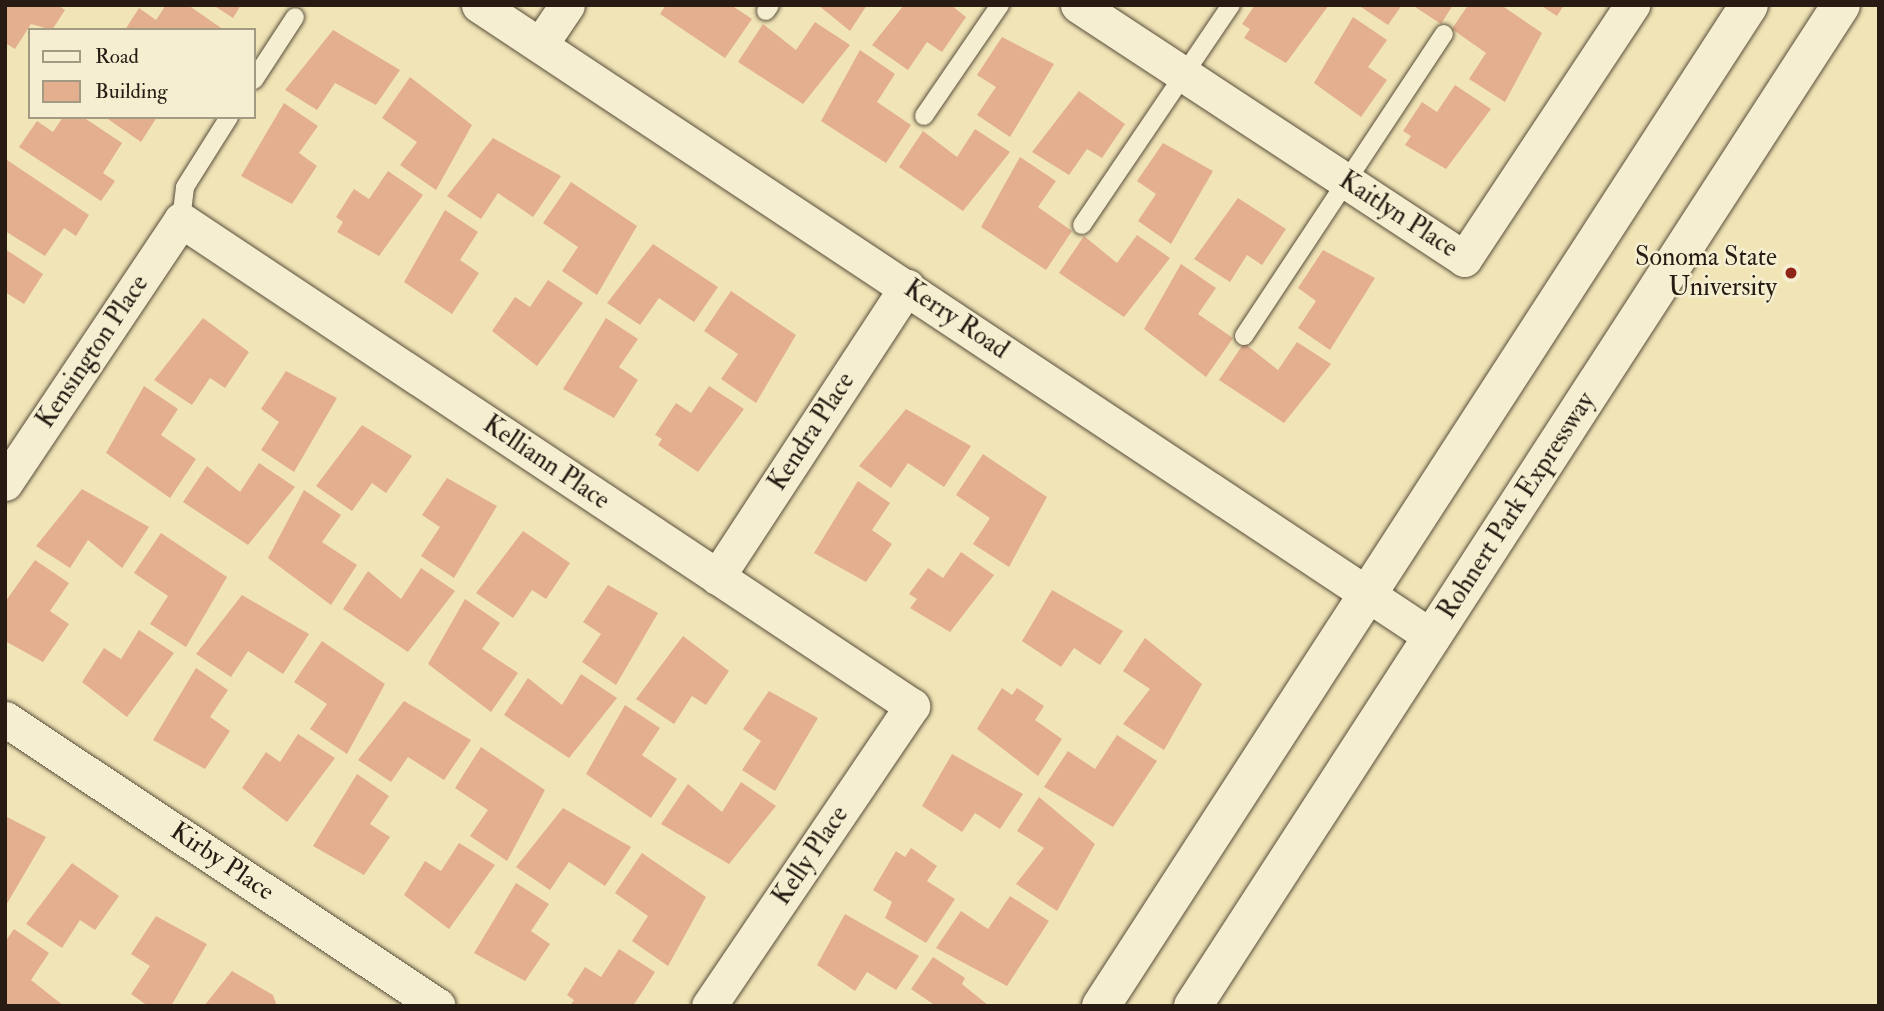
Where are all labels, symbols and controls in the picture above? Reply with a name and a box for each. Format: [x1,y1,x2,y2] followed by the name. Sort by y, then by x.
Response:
[28,28,256,119] legend
[95,43,139,70] text: Road
[95,78,168,105] text: Building
[1333,165,1463,265] street label: Kaitlyn Place
[1635,242,1777,304] place label: Sonoma State University
[1783,265,1799,281] marker: Sonoma State University
[30,270,156,434] street label: Kensington Place
[898,274,1014,366] street label: Kerry Road
[762,367,862,497] street label: Kendra Place
[1432,387,1602,625] street label: Rohnert Park Expressway
[477,409,615,517] street label: Kelliann Place
[767,801,855,911] street label: Kelly Place
[164,816,280,908] street label: Kirby Place

